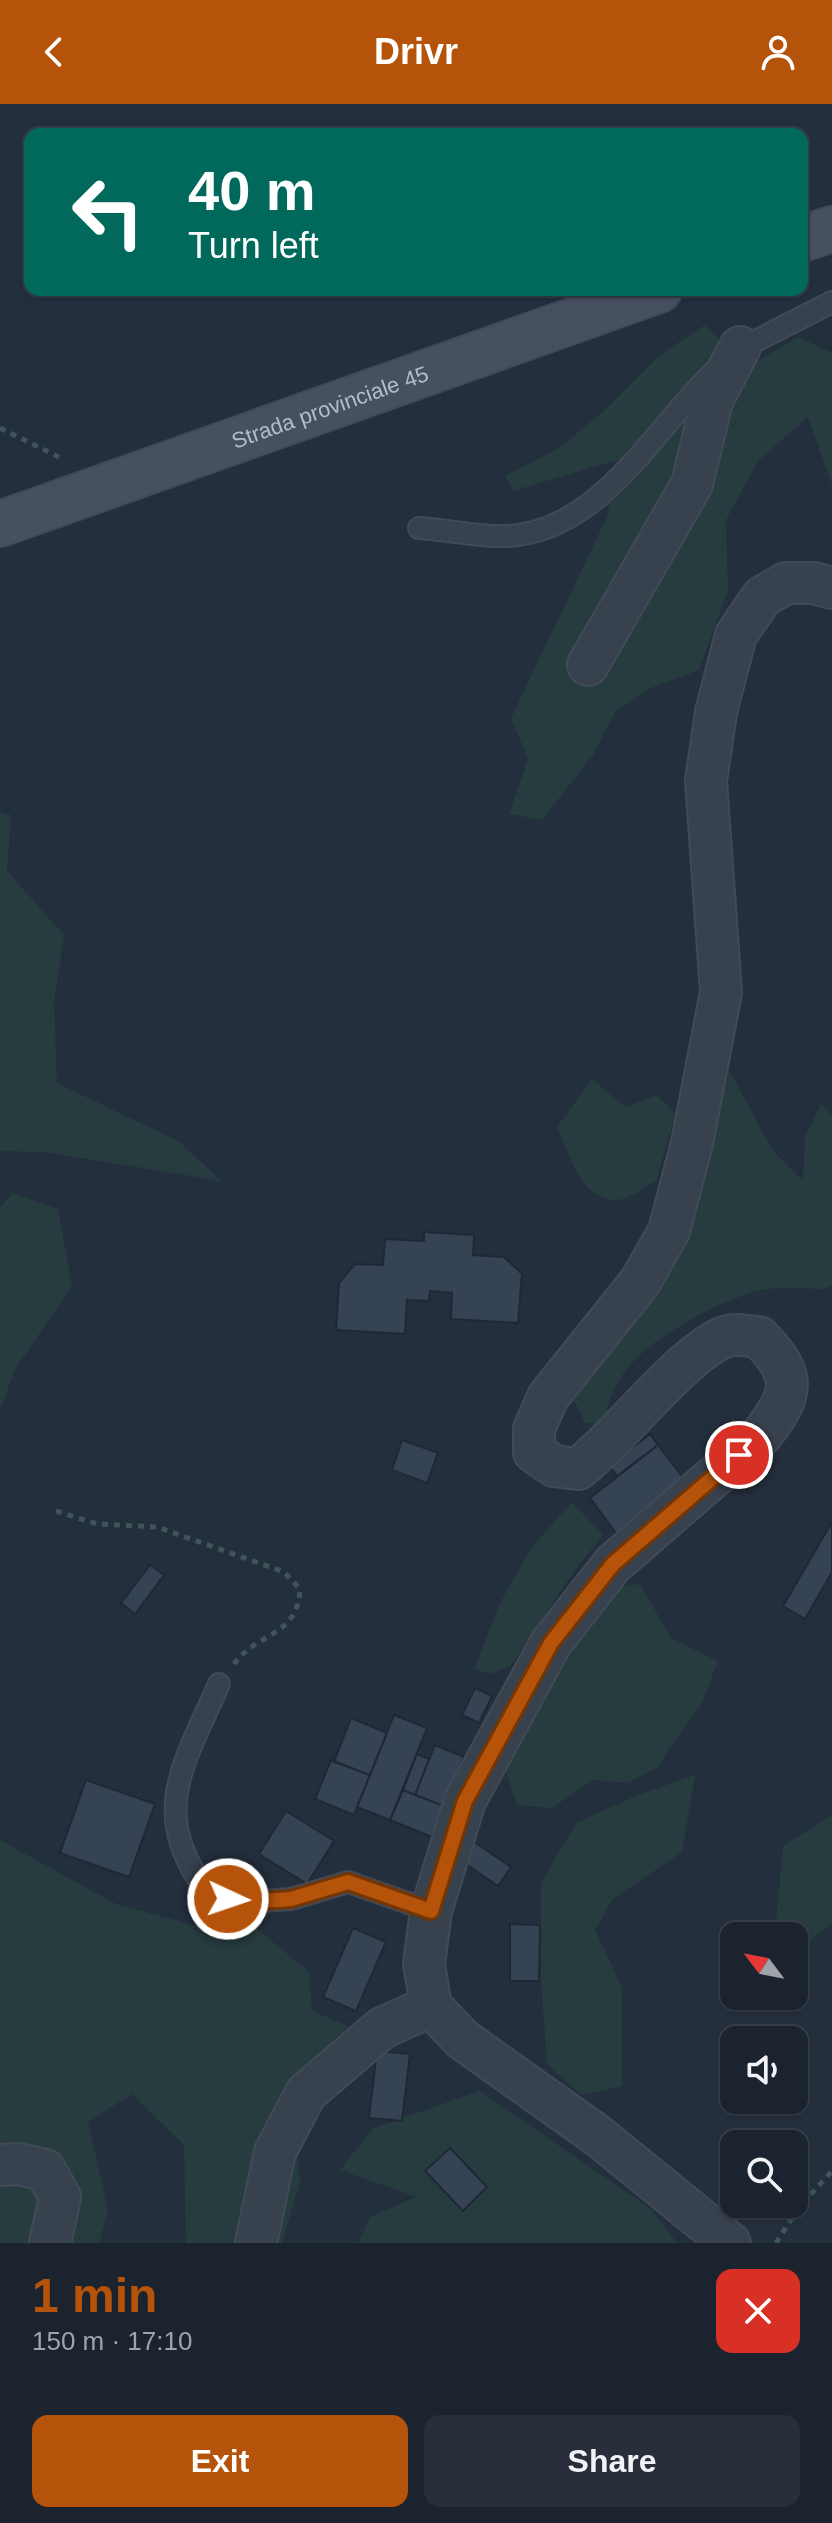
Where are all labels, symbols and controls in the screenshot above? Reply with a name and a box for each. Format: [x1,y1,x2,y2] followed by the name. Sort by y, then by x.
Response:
[32,30,76,74] icon: back
[756,30,800,74] icon: person
[374,31,458,72] text: Drivr
[188,159,316,222] text: 40 m
[56,160,160,264] icon: left
[188,225,319,266] text: Turn left
[228,360,431,453] street label: Strada provinciale 45
[705,1421,773,1489] pin
[717,1433,761,1477] icon: arrive
[186,1857,270,1941] position arrow
[720,1922,808,2010] north arrow
[720,1922,808,2218] map controls
[720,2026,808,2114] button: sound
[720,2130,808,2218] button: search
[32,2269,157,2322] text: 1 min
[716,2269,800,2353] button: close
[32,2326,192,2356] text: 150 m · 17:10
[32,2415,408,2507] button: Exit
[424,2415,800,2507] button: Share

